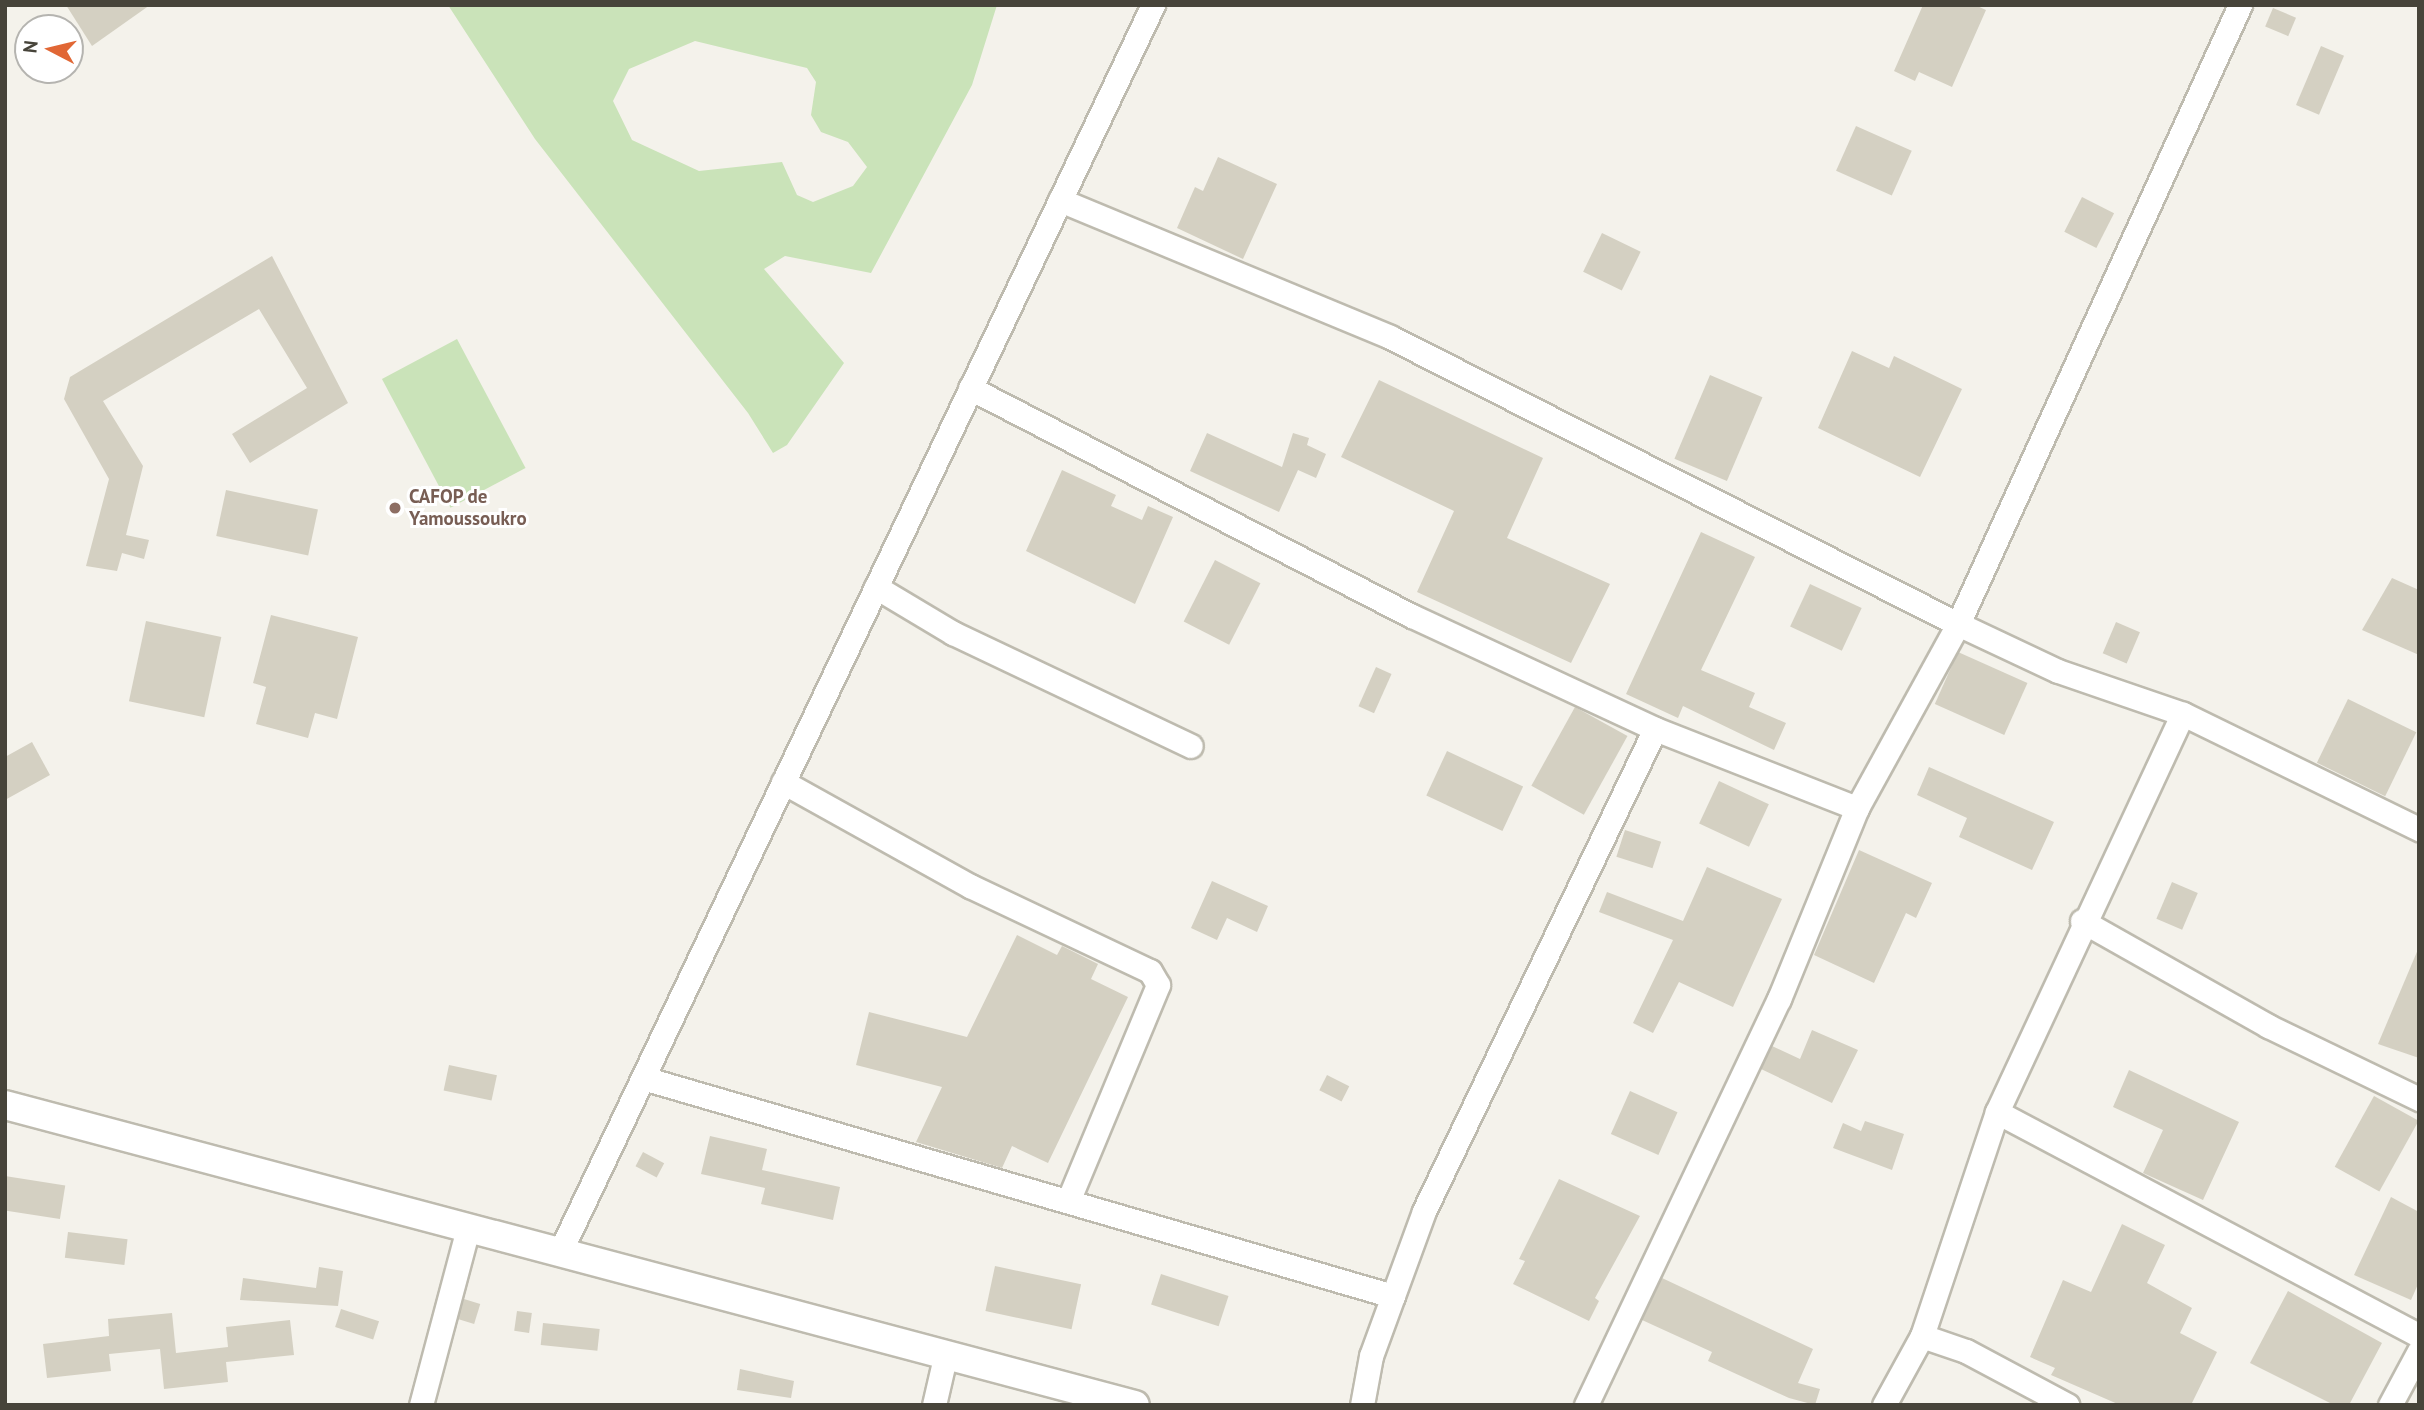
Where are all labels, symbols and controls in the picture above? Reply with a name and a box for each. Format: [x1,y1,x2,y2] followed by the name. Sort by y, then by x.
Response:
[14,14,84,84] north arrow
[17,39,43,54] text: N
[409,486,527,530] place label: CAFOP de Yamoussoukro
[387,500,403,516] marker: CAFOP de Yamoussoukro

